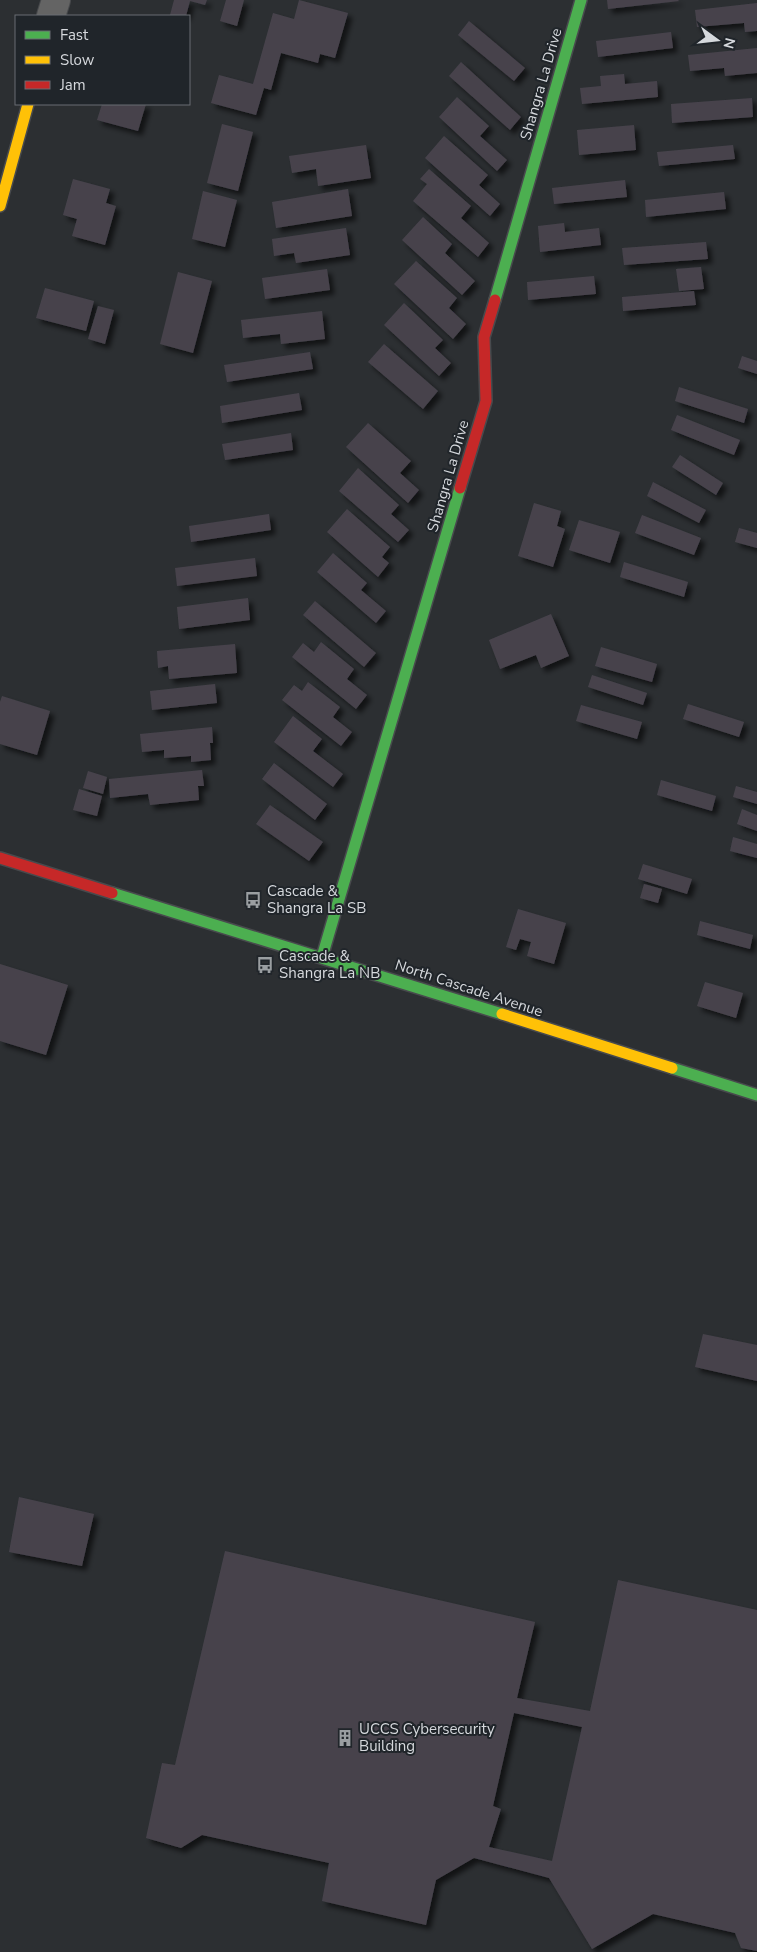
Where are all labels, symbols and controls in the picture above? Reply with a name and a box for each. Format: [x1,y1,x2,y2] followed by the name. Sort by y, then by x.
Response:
[15,15,190,105] legend
[692,15,742,65] north arrow
[60,25,89,45] text: Fast
[515,26,567,142] street label: Shangra La Drive
[719,36,740,51] text: N
[60,50,95,70] text: Slow
[59,75,86,95] text: Jam
[422,418,474,534] street label: Shangra La Drive
[267,881,366,918] place label: Cascade & Shangra La SB
[243,890,263,910] bus stop icon: Cascade & Shangra La SB
[279,946,380,983] place label: Cascade & Shangra La NB
[255,955,275,975] bus stop icon: Cascade & Shangra La NB
[393,955,545,1021] street label: North Cascade Avenue
[359,1719,495,1756] place label: UCCS Cybersecurity Building
[335,1728,355,1748] building icon: UCCS Cybersecurity Building

